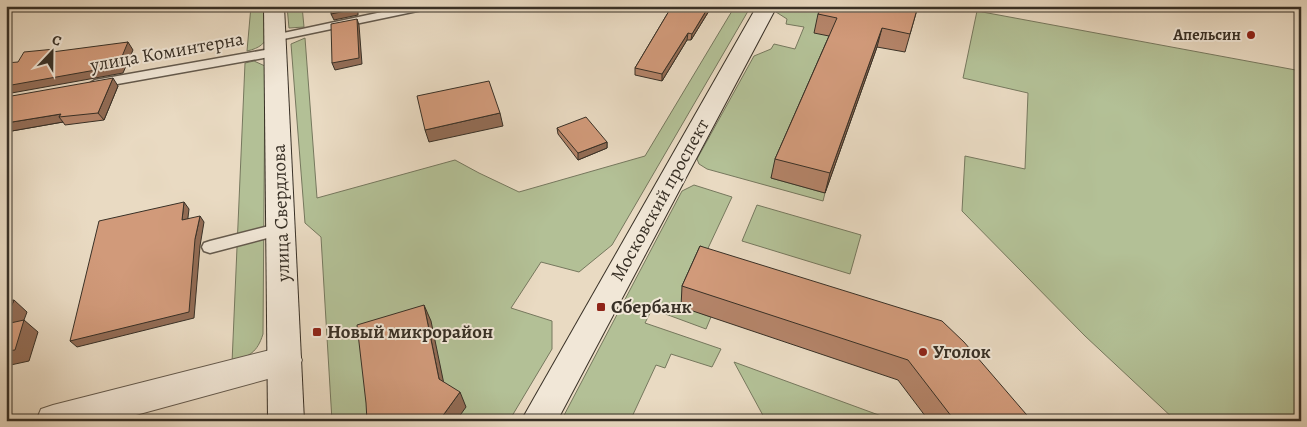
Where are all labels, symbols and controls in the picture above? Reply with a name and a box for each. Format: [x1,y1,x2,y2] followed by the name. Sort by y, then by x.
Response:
[1172,24,1241,46] place label: Апельсин
[87,26,246,78] street label: улица Коминтерна
[28,28,78,78] north arrow
[1245,29,1257,41] marker: Апельсин
[49,30,65,51] text: С
[604,114,716,286] street label: Московский проспект
[266,144,296,283] street label: улица Свердлова
[611,294,692,320] place label: Сбербанк
[595,301,607,313] marker: Сбербанк
[327,319,493,345] place label: Новый микрорайон
[311,326,323,338] marker: Новый микрорайон
[933,339,991,365] place label: Уголок
[917,346,929,358] marker: Уголок

